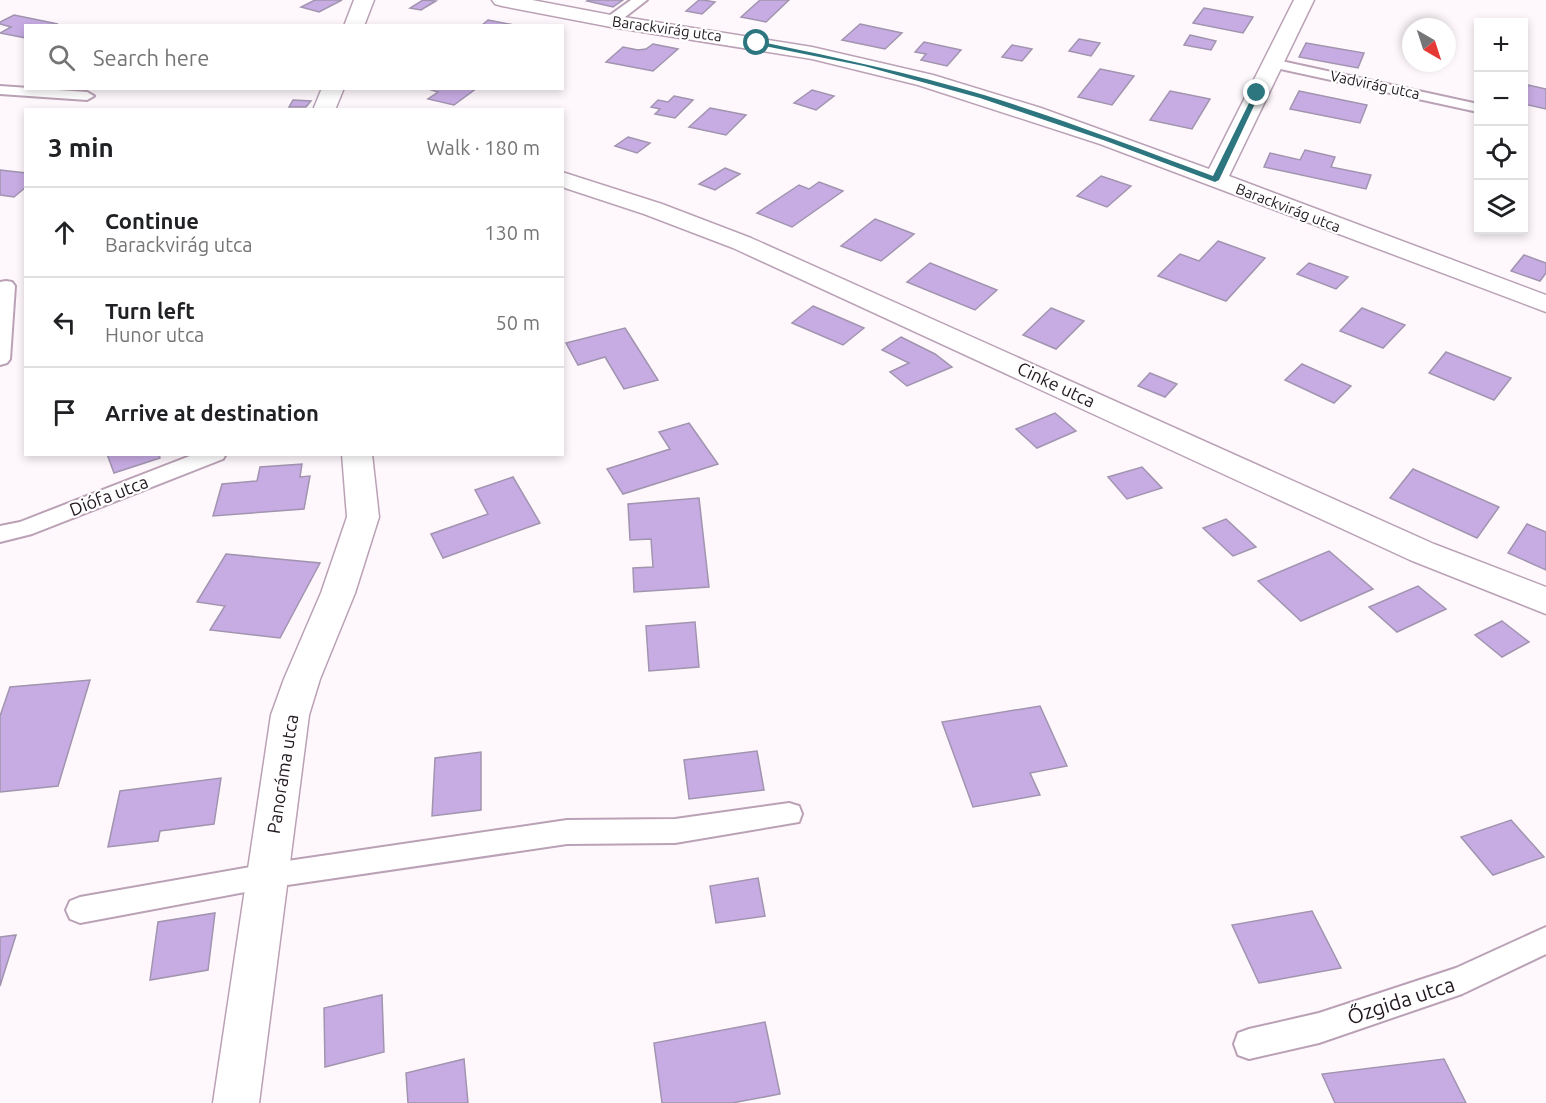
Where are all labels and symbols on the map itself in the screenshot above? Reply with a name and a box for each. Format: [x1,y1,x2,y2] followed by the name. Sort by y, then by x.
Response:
[611,12,723,45] street label: Barackvirág utca
[1402,18,1456,72] north arrow
[743,29,769,55] route start
[1329,67,1421,102] street label: Vadvirág utca
[1243,79,1269,105] route end
[1233,180,1343,235] street label: Barackvirág utca
[1014,357,1098,411] street label: Cinke utca
[66,471,151,519] street label: Diófa utca
[263,713,301,835] street label: Panoráma utca
[1344,971,1457,1029] street label: Őzgida utca

